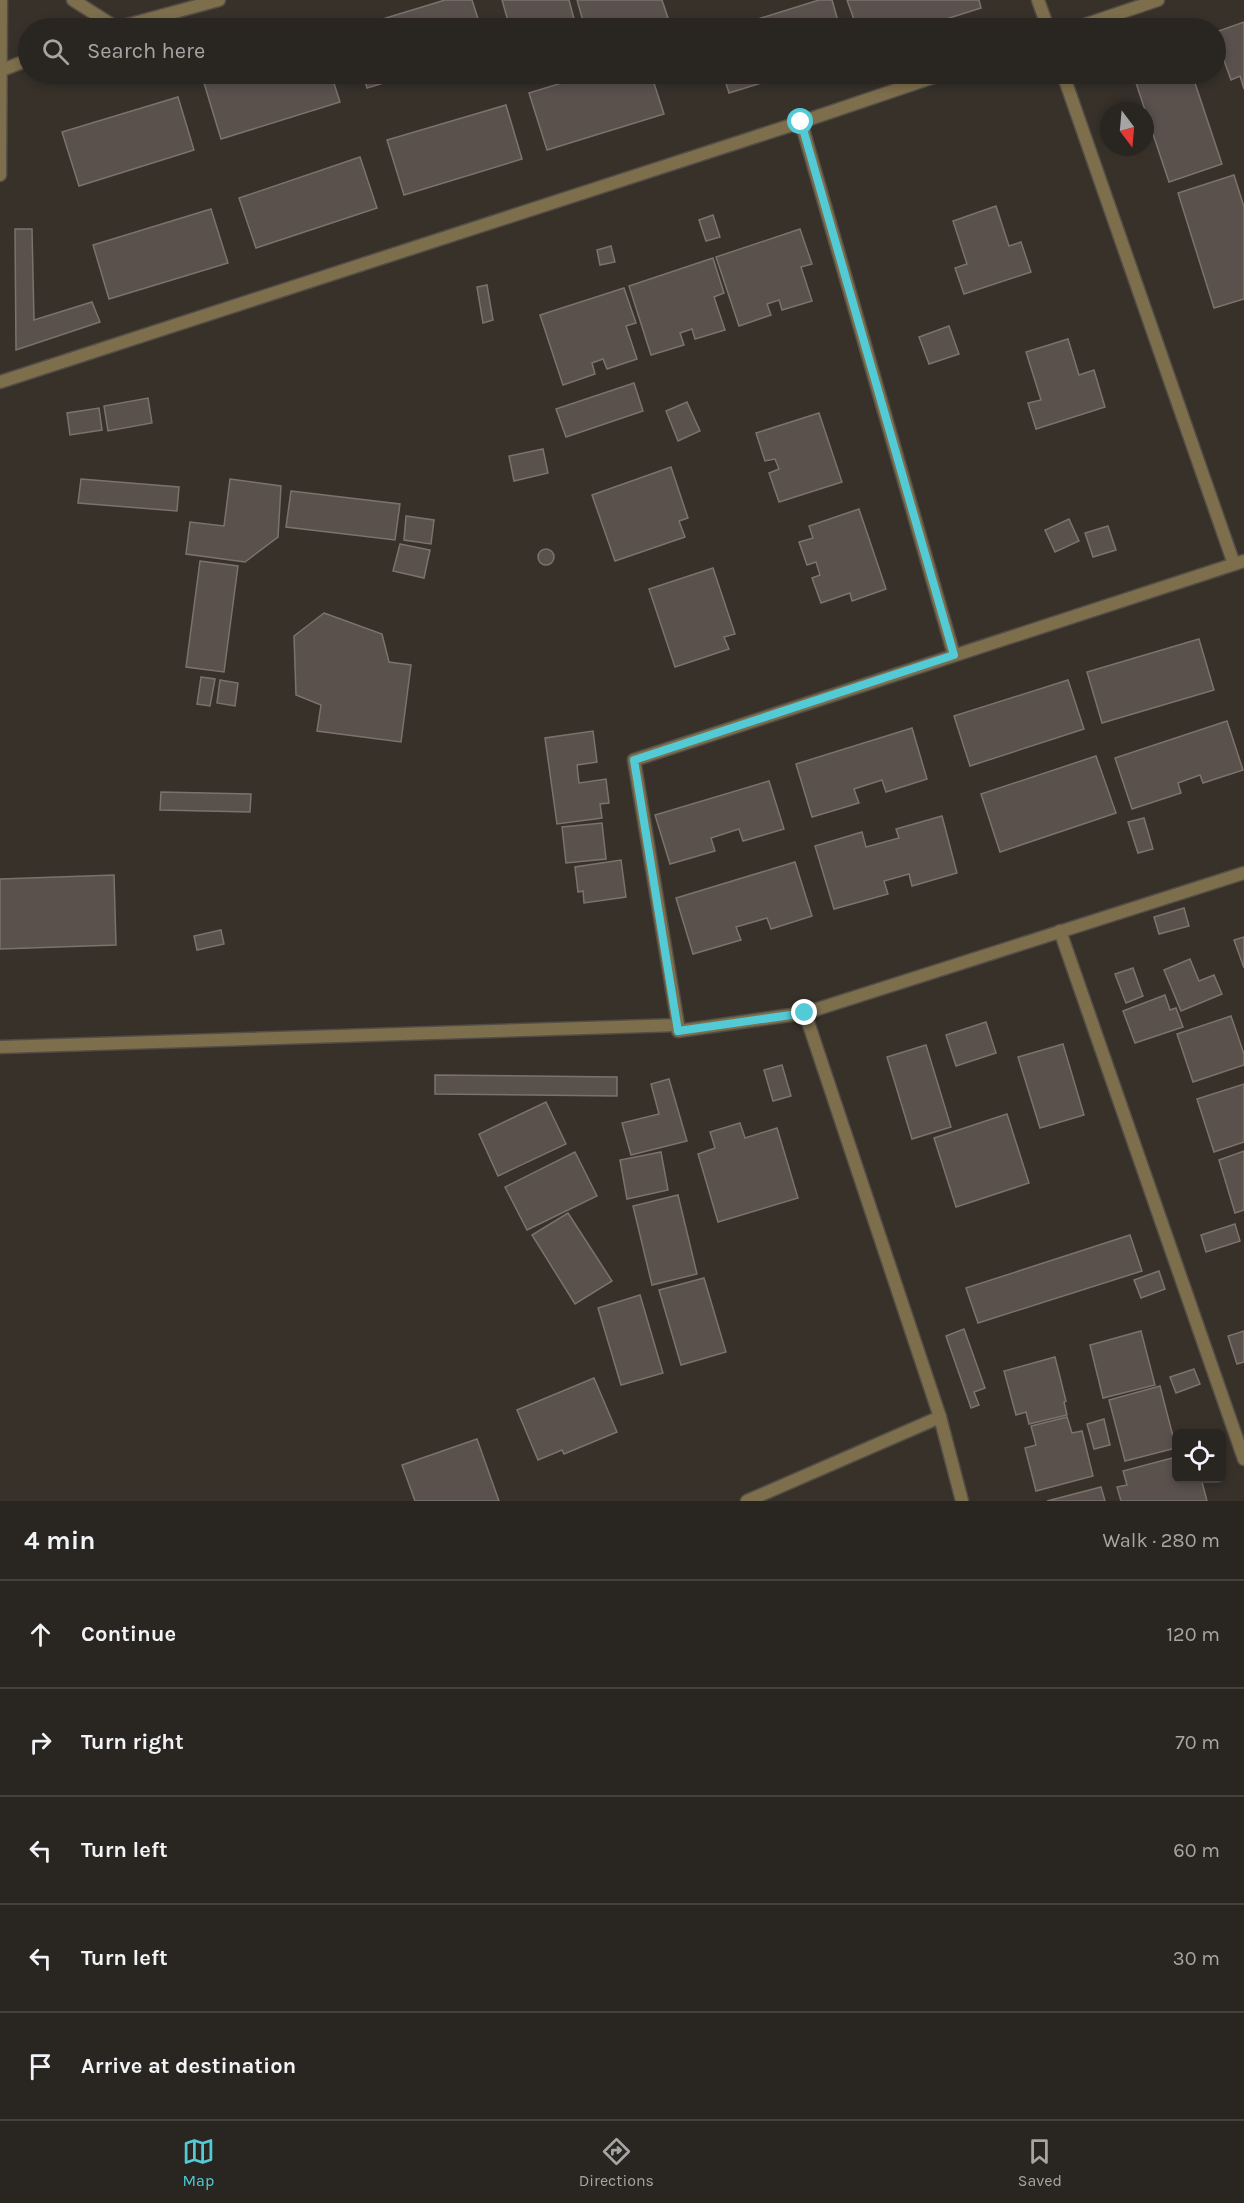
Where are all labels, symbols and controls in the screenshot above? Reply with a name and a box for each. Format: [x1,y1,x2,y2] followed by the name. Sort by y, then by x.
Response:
[18,18,1226,84] search box
[39,35,72,68] icon: search
[87,38,205,64] text: Search here
[1100,102,1154,156] north arrow
[787,108,813,134] route start
[791,999,817,1025] route end
[1172,1429,1226,1483] map controls
[1172,1429,1226,1483] button: locate
[24,1525,95,1556] text: 4 min
[1103,1529,1220,1552] text: Walk · 280 m
[24,1618,57,1651] icon: ahead
[81,1621,176,1647] text: Continue
[1166,1623,1220,1646] text: 120 m
[24,1726,57,1759] icon: right
[81,1729,184,1755] text: Turn right
[1175,1731,1220,1754] text: 70 m
[24,1834,57,1867] icon: left
[81,1837,168,1863] text: Turn left
[1173,1839,1220,1862] text: 60 m
[24,1942,57,1975] icon: left
[81,1945,168,1971] text: Turn left
[1173,1947,1220,1970] text: 30 m
[24,2050,57,2083] icon: arrive
[81,2053,296,2079] text: Arrive at destination
[182,2135,215,2190] tab: Map
[579,2135,654,2190] tab: Directions
[1018,2135,1062,2190] tab: Saved

